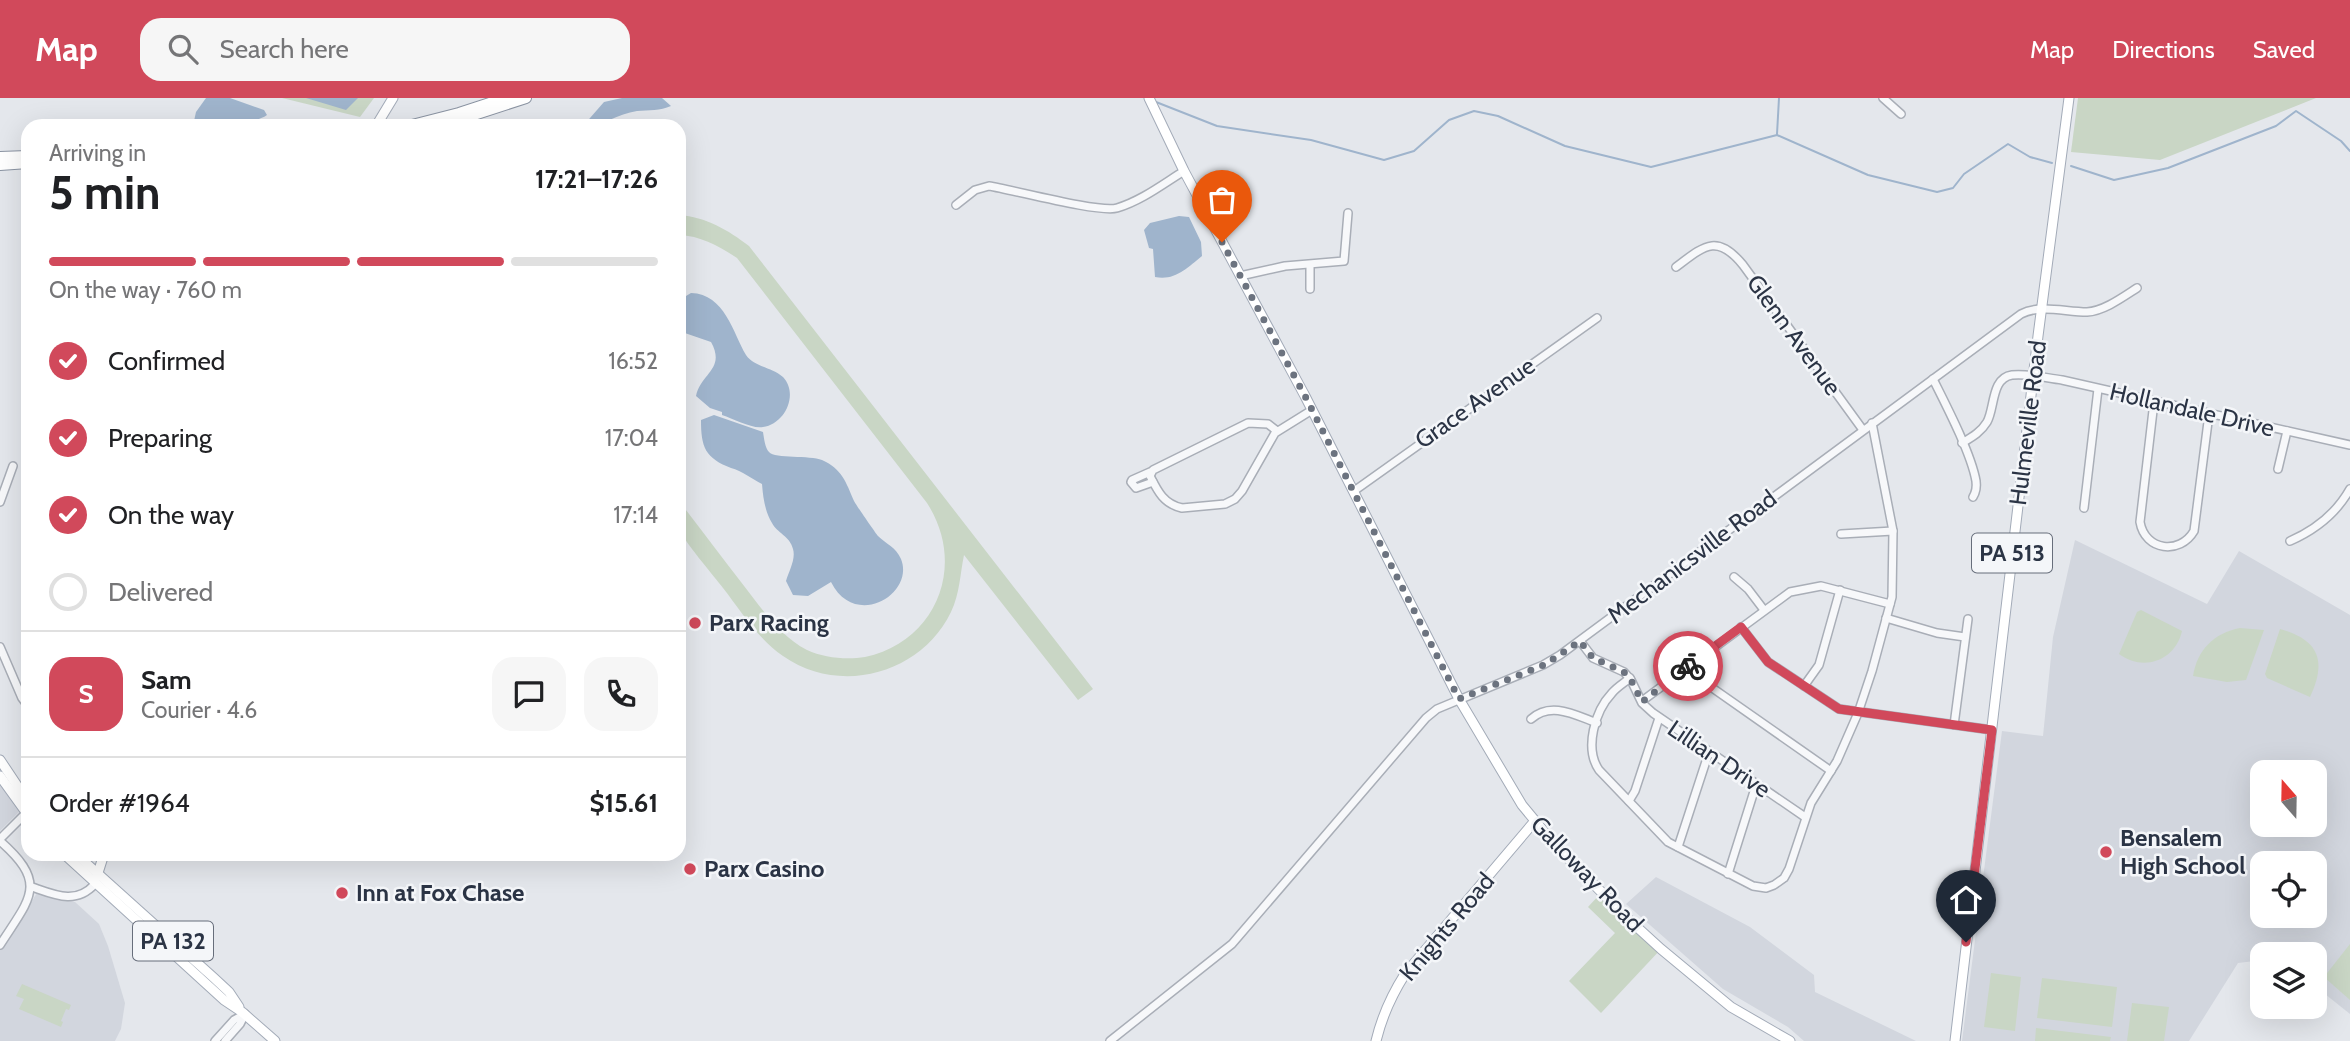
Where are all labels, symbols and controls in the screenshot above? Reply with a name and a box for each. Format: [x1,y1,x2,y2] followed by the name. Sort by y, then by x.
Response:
[140,18,630,81] search box
[35,29,98,69] text: Map
[164,30,202,68] icon: search
[220,33,349,65] text: Search here
[2030,35,2074,64] text: Map
[2112,35,2215,64] text: Directions
[2253,35,2315,64] text: Saved
[49,139,146,167] text: Arriving in
[535,163,658,195] text: 17:21–17:26
[49,165,160,221] text: 5 min
[1192,170,1252,242] pin
[1203,181,1241,219] icon: bag
[1741,269,1848,401] street label: Glenn Avenue
[49,276,242,304] text: On the way · 760 m
[2003,339,2052,507] street label: Hulmeville Road
[49,342,87,380] icon: check
[108,345,225,377] text: Confirmed
[608,347,658,375] text: 16:52
[1409,351,1540,454] street label: Grace Avenue
[2107,376,2277,443] street label: Hollandale Drive
[49,419,87,457] icon: check
[108,422,212,454] text: Preparing
[605,424,658,452] text: 17:04
[1601,484,1782,630] street label: Mechanicsville Road
[49,496,87,534] icon: check
[108,499,234,531] text: On the way
[613,501,658,529] text: 17:14
[1972,534,2052,573] road number: PA 513
[108,576,213,608] text: Delivered
[709,608,829,637] place label: Parx Racing
[687,615,703,631] marker: Parx Racing
[1653,631,1723,701] courier
[1669,647,1707,685] icon: bike
[492,657,566,731] button: chat
[584,657,658,731] button: phone
[141,664,192,696] text: Sam
[78,678,94,710] text: S
[141,696,257,724] text: Courier · 4.6
[1662,714,1776,804] street label: Lillian Drive
[2250,760,2328,836] north arrow
[2250,760,2327,1019] map controls
[49,787,190,819] text: Order #1964
[589,787,658,819] text: $15.61
[1525,810,1650,938] street label: Galloway Road
[2120,823,2245,880] place label: Bensalem High School
[2098,844,2114,860] marker: Bensalem High School
[2250,851,2327,928] button: locate
[704,854,825,883] place label: Parx Casino
[682,861,698,877] marker: Parx Casino
[1393,867,1500,987] street label: Knights Road
[1936,870,1996,942] pin
[356,878,524,907] place label: Inn at Fox Chase
[1947,881,1985,919] icon: home
[334,885,350,901] marker: Inn at Fox Chase
[133,922,213,960] road number: PA 132
[2250,942,2327,1019] button: layers

